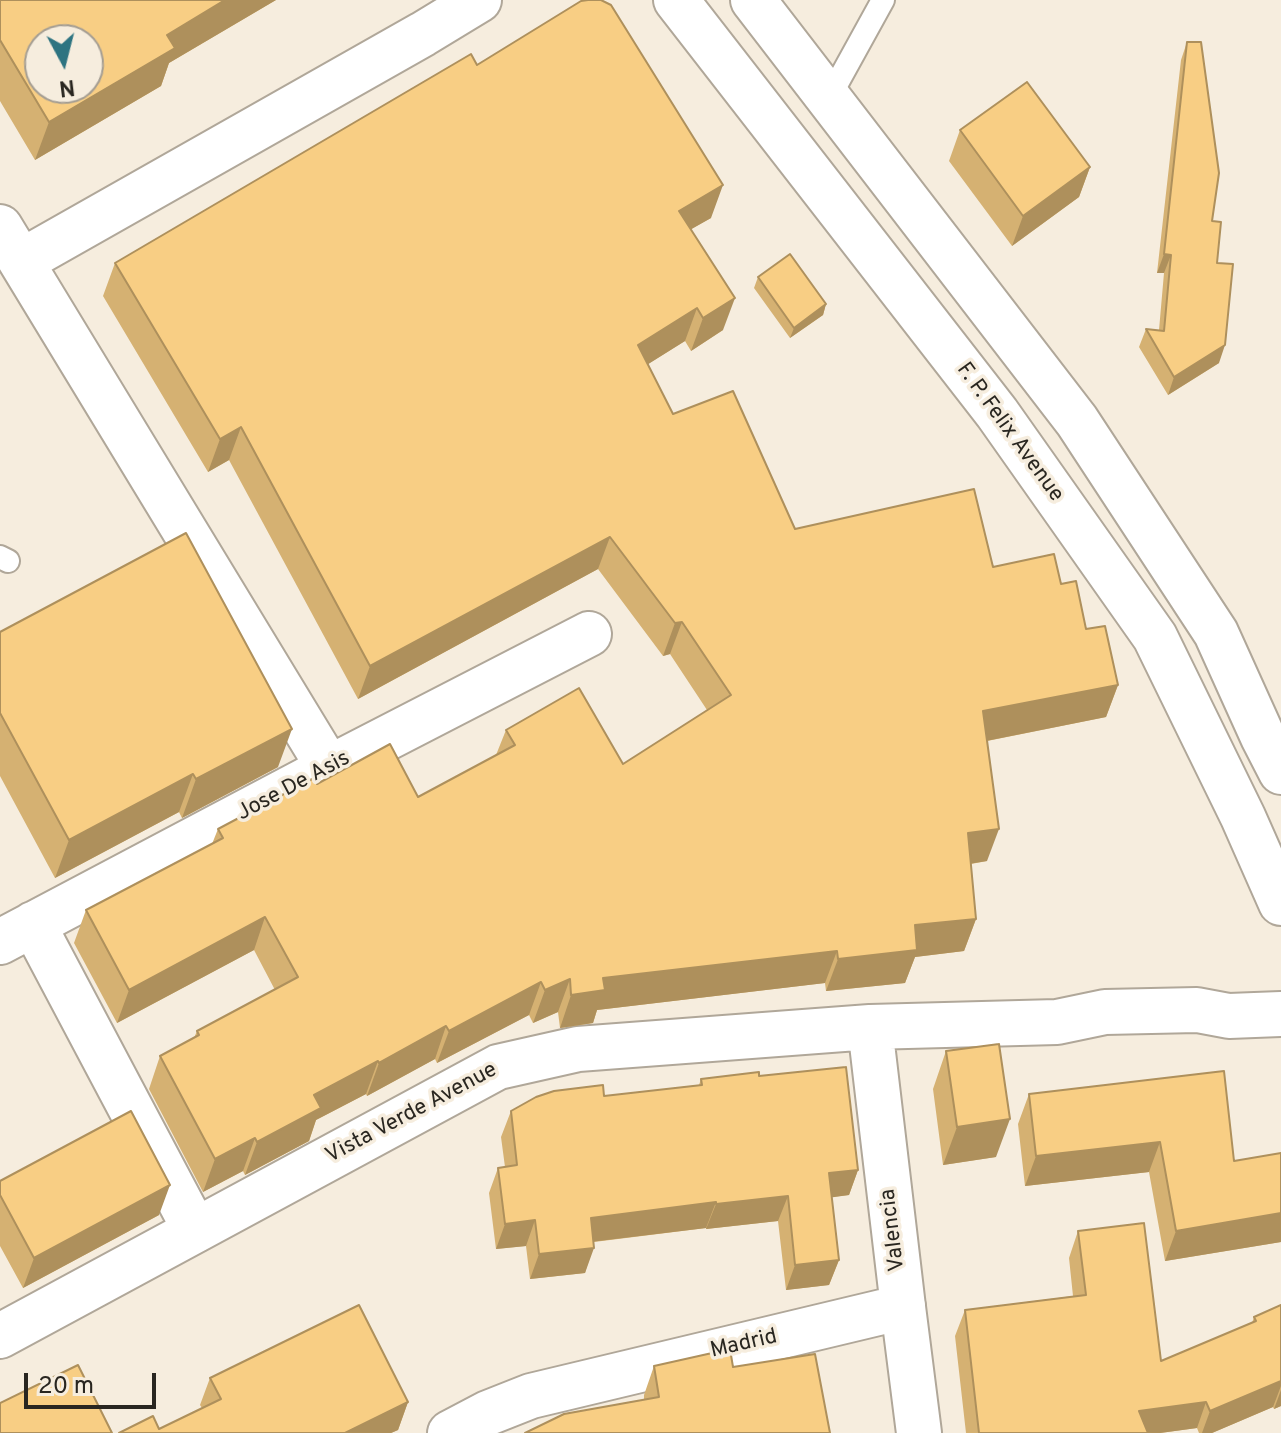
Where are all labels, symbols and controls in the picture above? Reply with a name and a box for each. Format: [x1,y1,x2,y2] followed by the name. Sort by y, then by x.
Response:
[24,24,104,104] north arrow
[57,72,76,101] text: N
[950,358,1068,508] street label: F. P. Felix Avenue
[233,746,355,828] street label: Jose De Asis
[322,1058,502,1170] street label: Vista Verde Avenue
[876,1187,912,1273] street label: Valencia
[708,1325,780,1365] street label: Madrid
[28,1357,160,1407] scale bar
[38,1372,94,1402] text: 20 m

